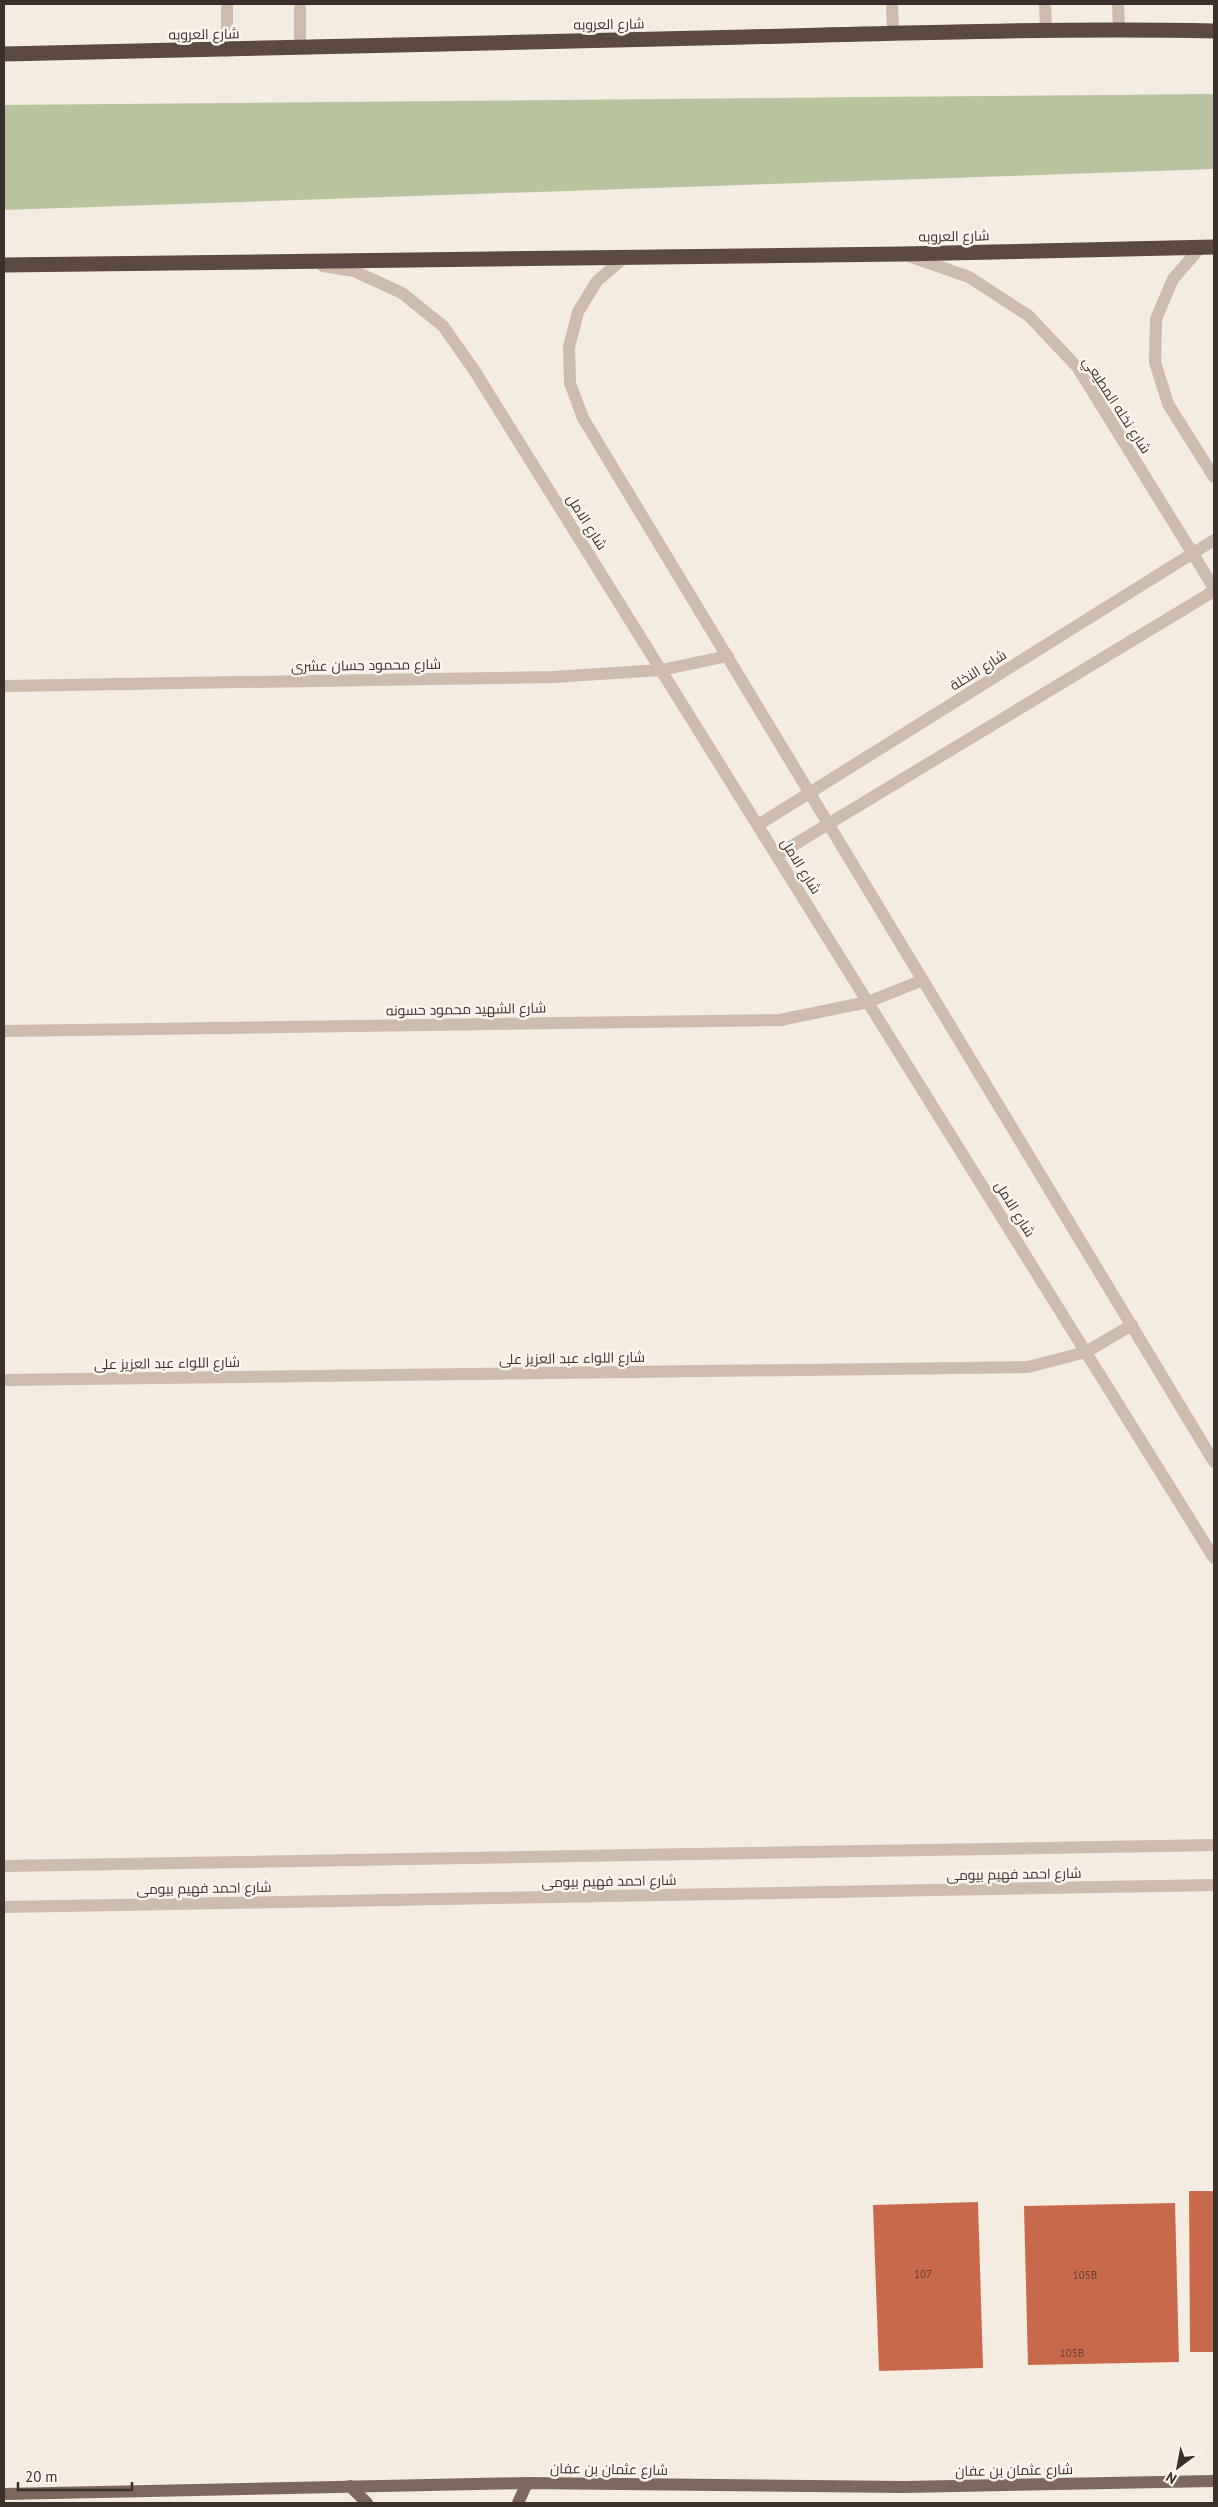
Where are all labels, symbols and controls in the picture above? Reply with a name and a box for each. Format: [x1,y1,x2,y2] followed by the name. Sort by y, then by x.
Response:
[573,14,645,34] street label: شارع العروبه
[168,24,240,44] street label: شارع العروبه
[918,226,990,246] street label: شارع العروبه
[1076,353,1155,459] street label: شارع نخله المطيعي
[563,491,611,553] street label: شارع الامل
[946,646,1010,694] street label: شارع النخلة
[291,655,441,675] street label: شارع محمود حسان عشرى
[777,835,825,897] street label: شارع الامل
[386,999,546,1019] street label: شارع الشهيد محمود حسونه
[991,1178,1039,1240] street label: شارع الامل
[499,1348,645,1368] street label: شارع اللواء عبد العزيز على
[94,1353,240,1373] street label: شارع اللواء عبد العزيز على
[946,1864,1082,1885] street label: شارع احمد فهيم بيومى
[541,1871,677,1892] street label: شارع احمد فهيم بيومى
[136,1878,272,1899] street label: شارع احمد فهيم بيومى
[914,2267,932,2281] house number: 107
[1073,2268,1097,2282] house number: 105B
[1060,2346,1084,2360] house number: 105B
[1153,2442,1203,2492] north arrow
[550,2459,668,2479] street label: شارع عثمان بن عفان
[18,2460,131,2492] scale bar
[955,2460,1073,2480] street label: شارع عثمان بن عفان
[25,2467,58,2486] text: 20 m
[1162,2468,1180,2488] text: N

